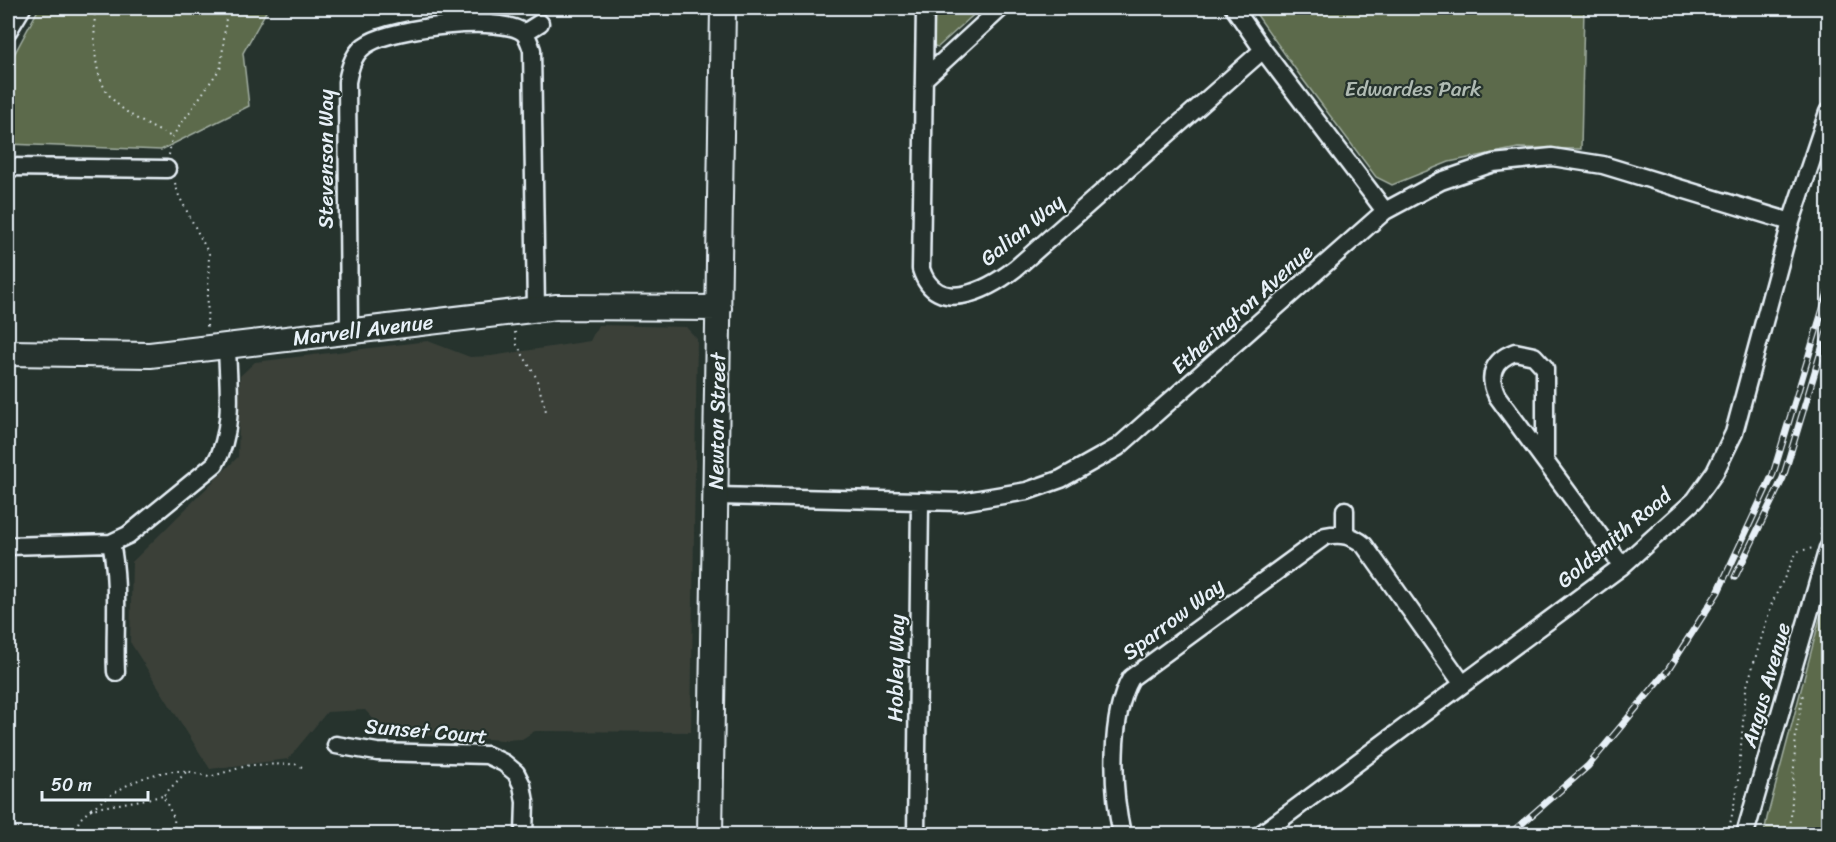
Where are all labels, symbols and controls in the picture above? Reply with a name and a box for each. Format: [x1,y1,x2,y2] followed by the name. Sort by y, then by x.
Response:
[1345,70,1482,108] park label: Edwardes Park
[307,89,345,229] street label: Stevenson Way
[971,184,1073,276] street label: Galian Way
[1162,234,1322,384] street label: Etherington Avenue
[291,303,436,357] street label: Marvell Avenue
[697,351,737,490] street label: Newton Street
[1547,477,1682,598] street label: Goldsmith Road
[1114,568,1233,670] street label: Sparrow Way
[876,614,916,722] street label: Hobley Way
[1730,618,1802,753] street label: Angus Avenue
[363,707,489,755] street label: Sunset Court
[42,764,148,802] scale bar
[51,769,92,801] text: 50 m

